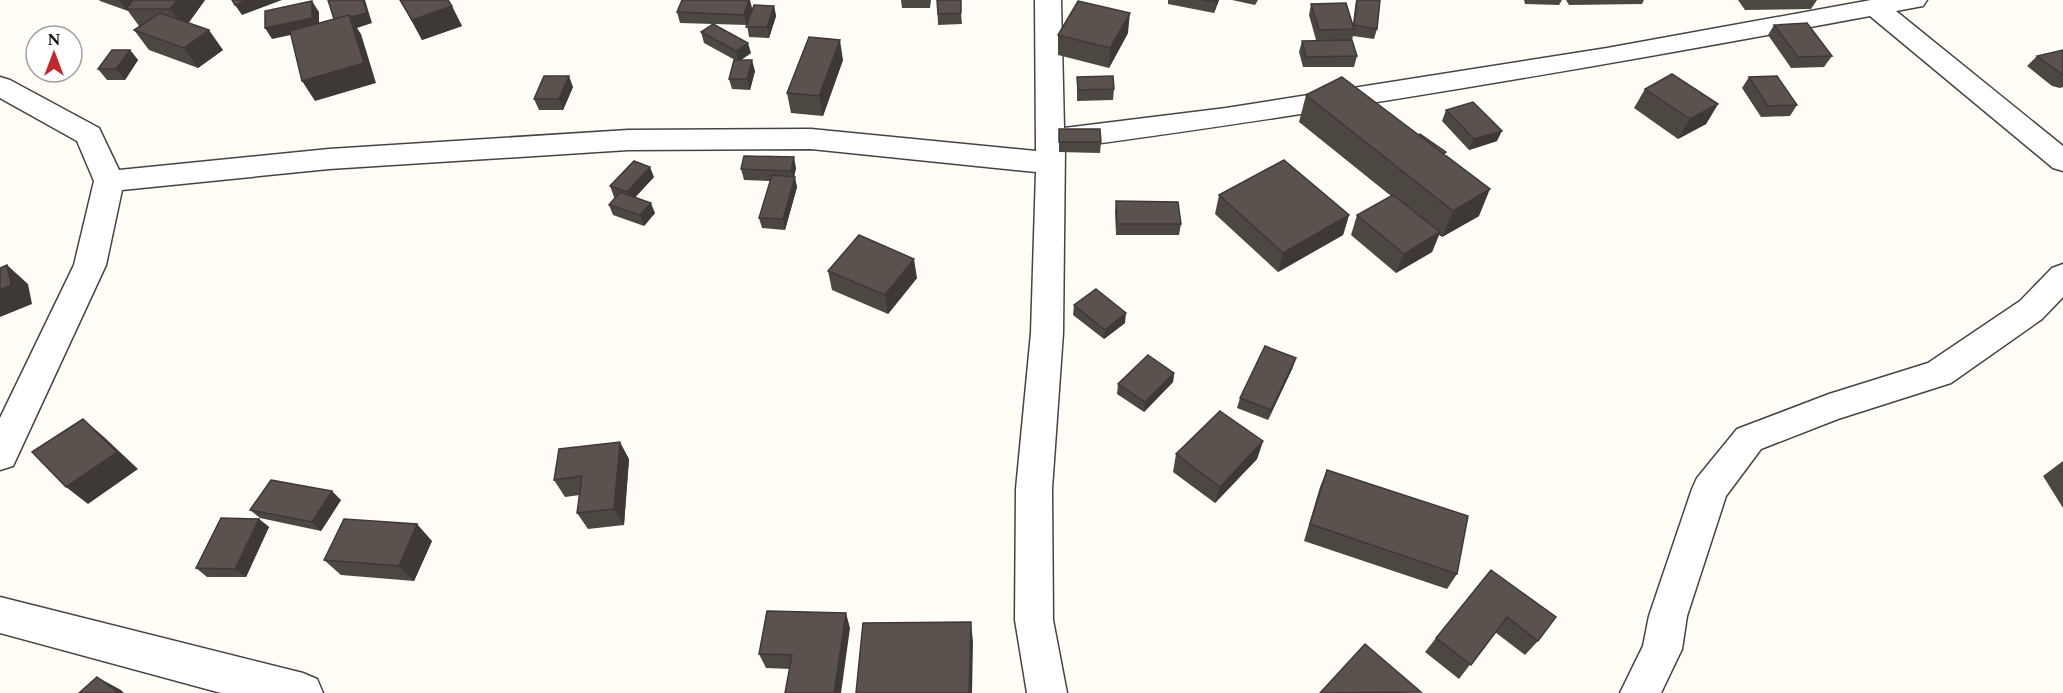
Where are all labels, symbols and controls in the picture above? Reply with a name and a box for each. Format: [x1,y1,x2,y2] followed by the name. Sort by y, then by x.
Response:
[24,24,84,84] north arrow
[47,28,61,52] text: N

